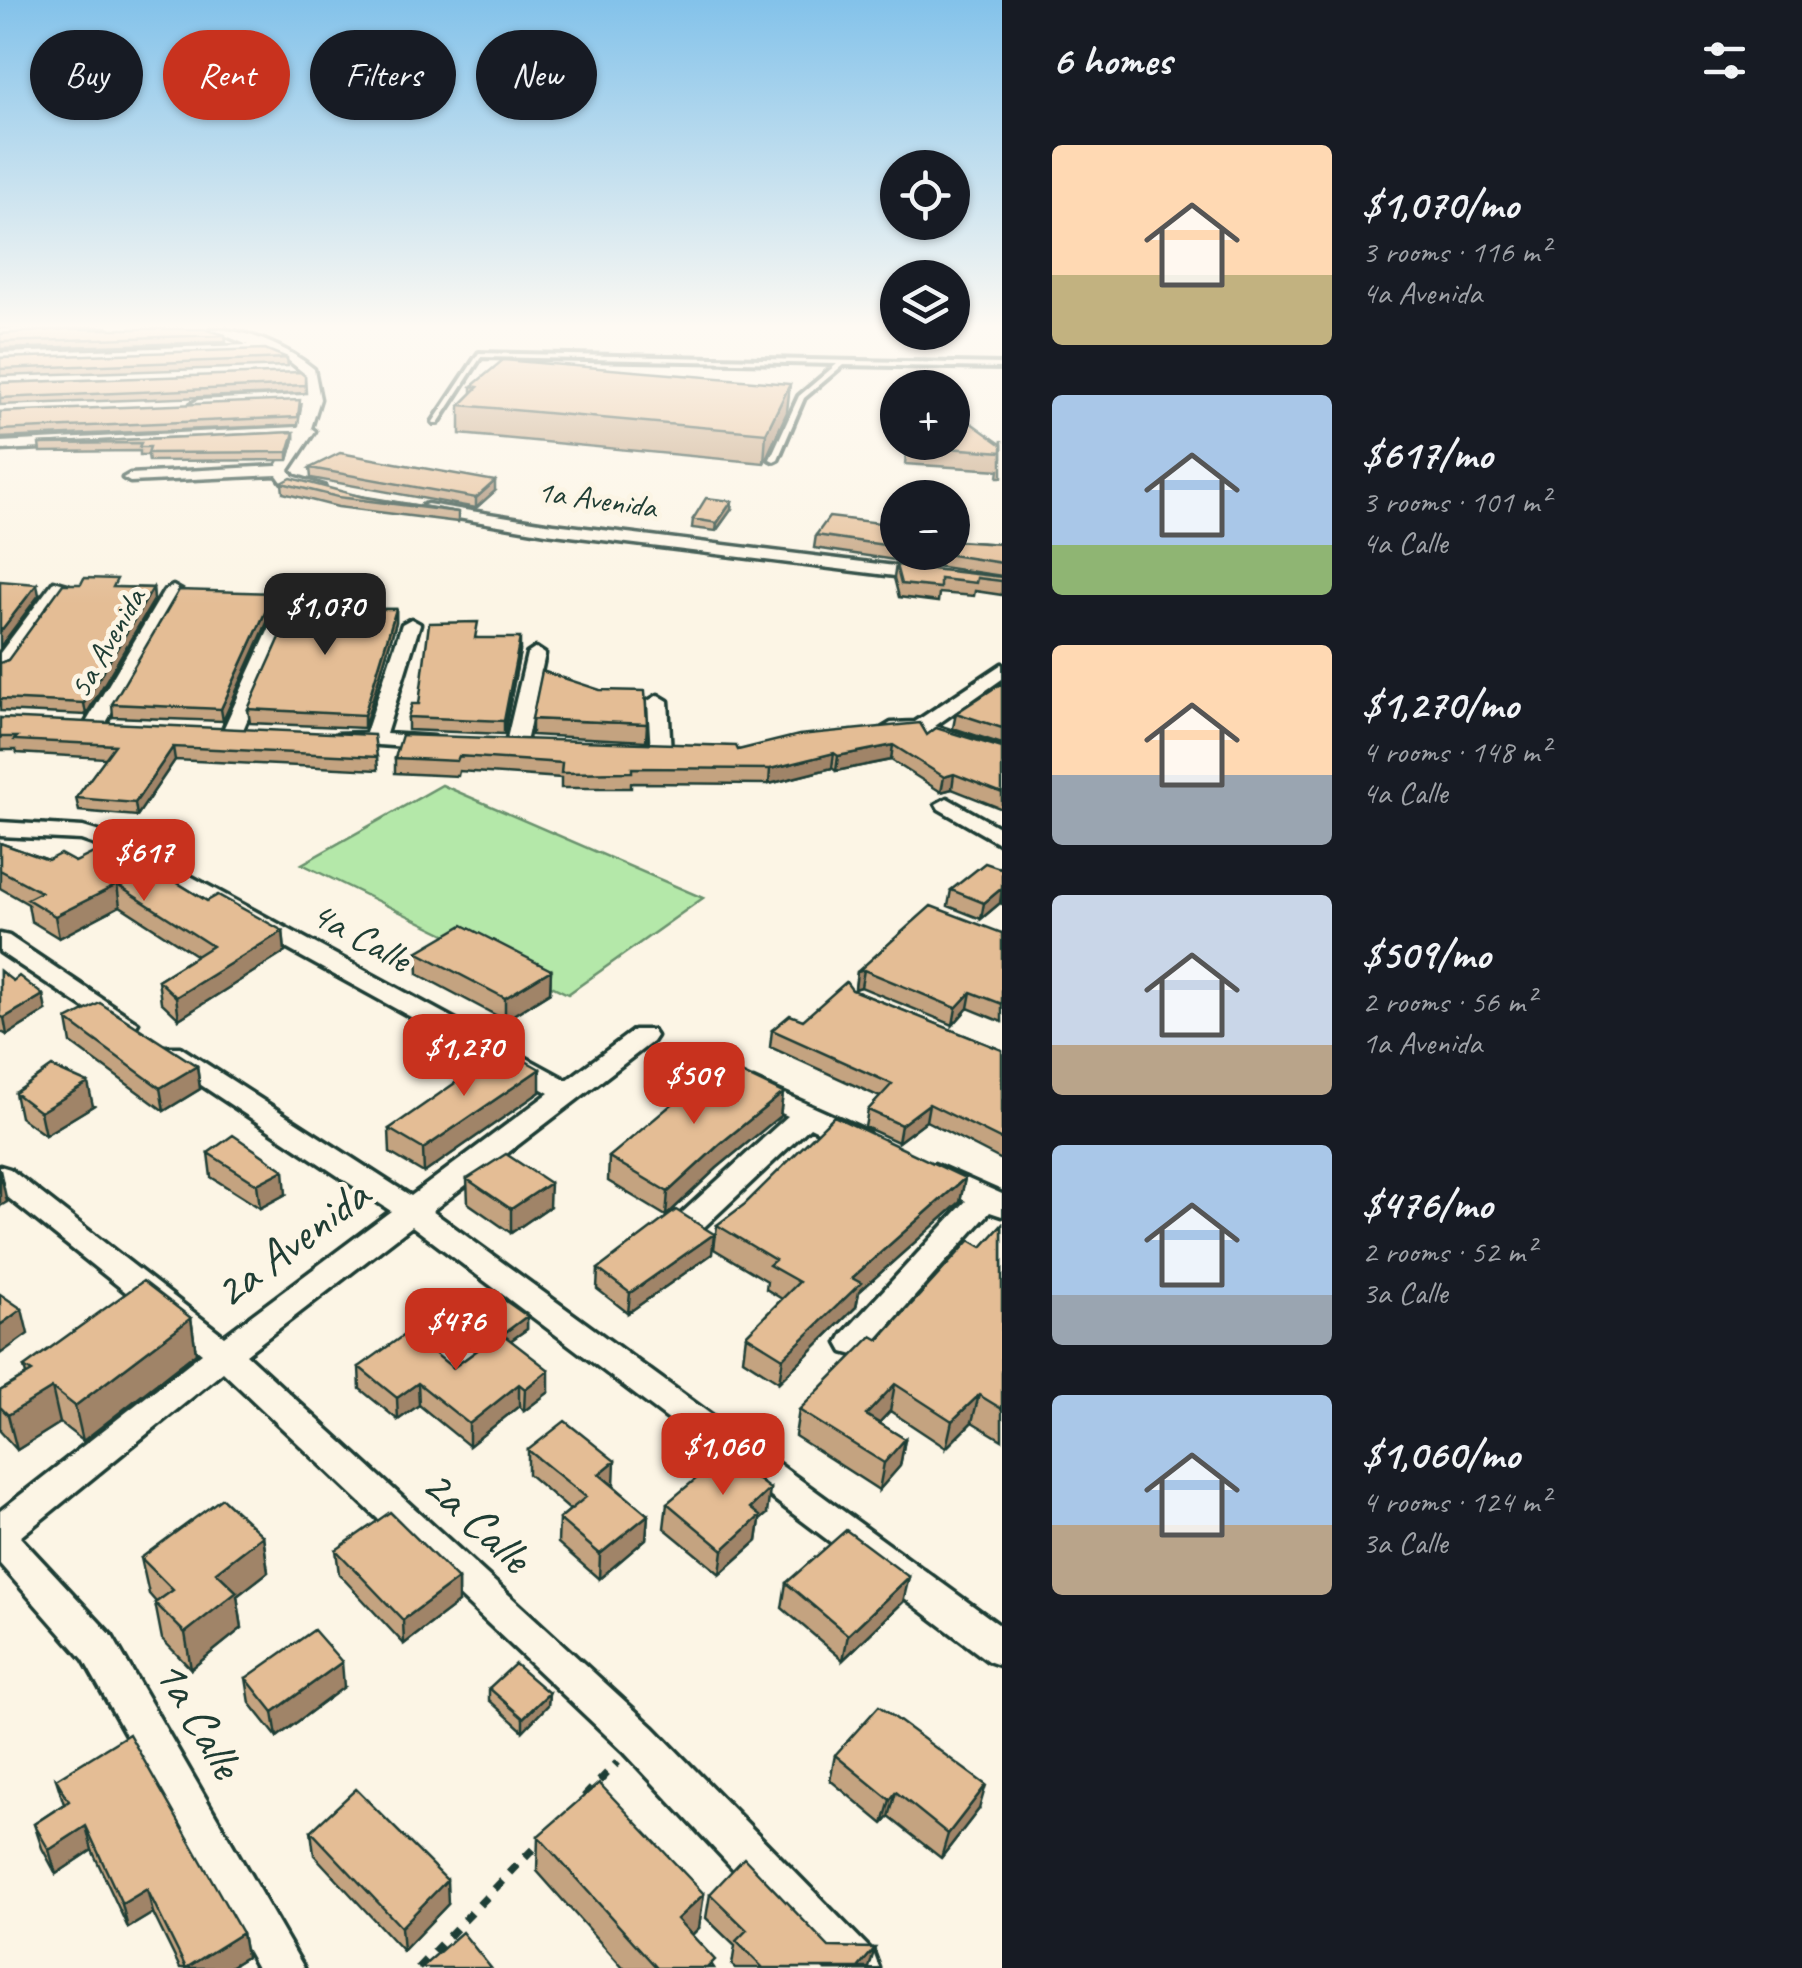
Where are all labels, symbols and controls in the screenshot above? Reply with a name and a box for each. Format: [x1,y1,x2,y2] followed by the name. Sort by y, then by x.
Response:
[30,30,143,120] chip: Buy
[163,30,290,120] chip: Rent
[310,30,456,120] chip: Filters
[476,30,597,120] chip: New
[1697,33,1752,88] icon: filters
[1052,34,1171,87] text: 6 homes
[880,150,970,570] map controls
[880,150,970,240] button: locate
[1362,178,1518,231] text: $1,070/mo
[1132,185,1252,305] icon: home
[1362,231,1549,272] text: 3 rooms · 116 m²
[880,260,970,350] button: layers
[1362,272,1482,313] text: 4a Avenida
[880,370,970,460] button: +
[1362,428,1492,481] text: $617/mo
[1132,435,1252,555] icon: home
[535,470,661,528] street label: 1a Avenida
[880,480,970,570] button: −
[1362,481,1549,522] text: 3 rooms · 101 m²
[1362,522,1447,563] text: 4a Calle
[244,573,406,658] pin: $1,070
[59,579,156,705] street label: 5a Avenida
[286,585,364,626] text: $1,070
[1362,678,1518,731] text: $1,270/mo
[1132,685,1252,805] icon: home
[1362,731,1549,772] text: 4 rooms · 148 m²
[1362,772,1447,813] text: 4a Calle
[85,819,203,904] pin: $617
[115,831,173,872] text: $617
[302,888,422,985] street label: 4a Calle
[1362,928,1490,981] text: $509/mo
[1132,935,1252,1055] icon: home
[1362,981,1535,1022] text: 2 rooms · 56 m²
[383,1014,545,1099] pin: $1,270
[1362,1022,1482,1063] text: 1a Avenida
[425,1026,503,1067] text: $1,270
[635,1042,753,1127] pin: $509
[666,1054,722,1095] text: $509
[201,1163,383,1321] street label: 2a Avenida
[1362,1178,1492,1231] text: $476/mo
[1132,1185,1252,1305] icon: home
[1362,1231,1535,1272] text: 2 rooms · 52 m²
[1362,1272,1447,1313] text: 3a Calle
[397,1288,515,1373] pin: $476
[427,1300,485,1341] text: $476
[642,1413,804,1498] pin: $1,060
[683,1425,763,1466] text: $1,060
[1362,1428,1520,1481] text: $1,060/mo
[1132,1435,1252,1555] icon: home
[410,1454,547,1588] street label: 2a Calle
[1362,1481,1549,1522] text: 4 rooms · 124 m²
[1362,1522,1447,1563] text: 3a Calle
[141,1648,259,1791] street label: 1a Calle

